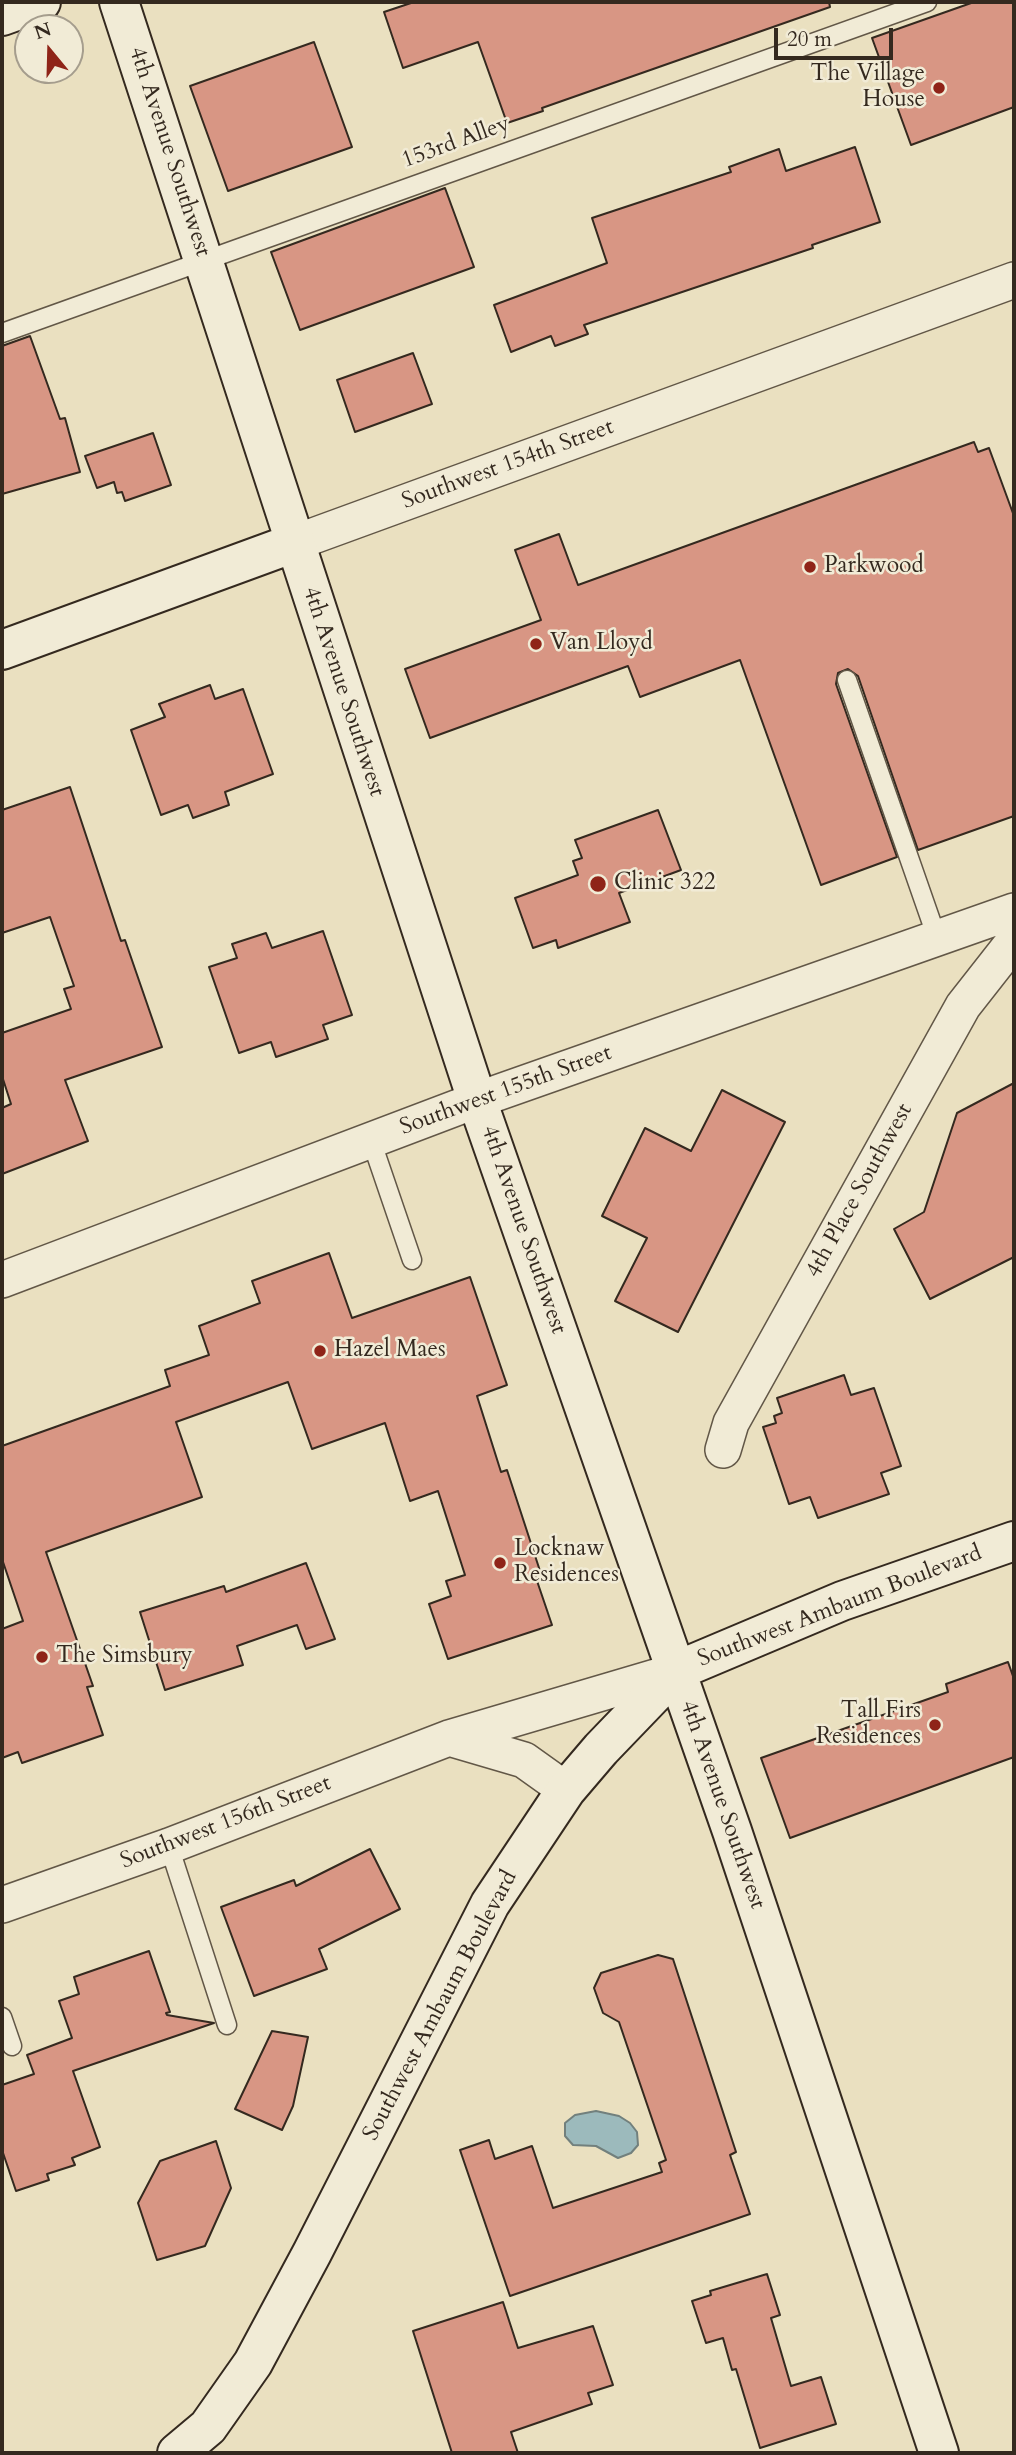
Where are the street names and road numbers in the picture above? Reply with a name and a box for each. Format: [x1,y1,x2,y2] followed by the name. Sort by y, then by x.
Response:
[122,44,216,260] street label: 4th Avenue Southwest
[398,111,514,175] street label: 153rd Alley
[398,414,618,516] street label: Southwest 154th Street
[296,584,390,800] street label: 4th Avenue Southwest
[396,1040,616,1142] street label: Southwest 155th Street
[801,1099,919,1283] street label: 4th Place Southwest
[474,1122,572,1338] street label: 4th Avenue Southwest
[694,1540,986,1674] street label: Southwest Ambaum Boulevard
[673,1697,771,1913] street label: 4th Avenue Southwest
[117,1770,335,1876] street label: Southwest 156th Street
[358,1866,524,2146] street label: Southwest Ambaum Boulevard

